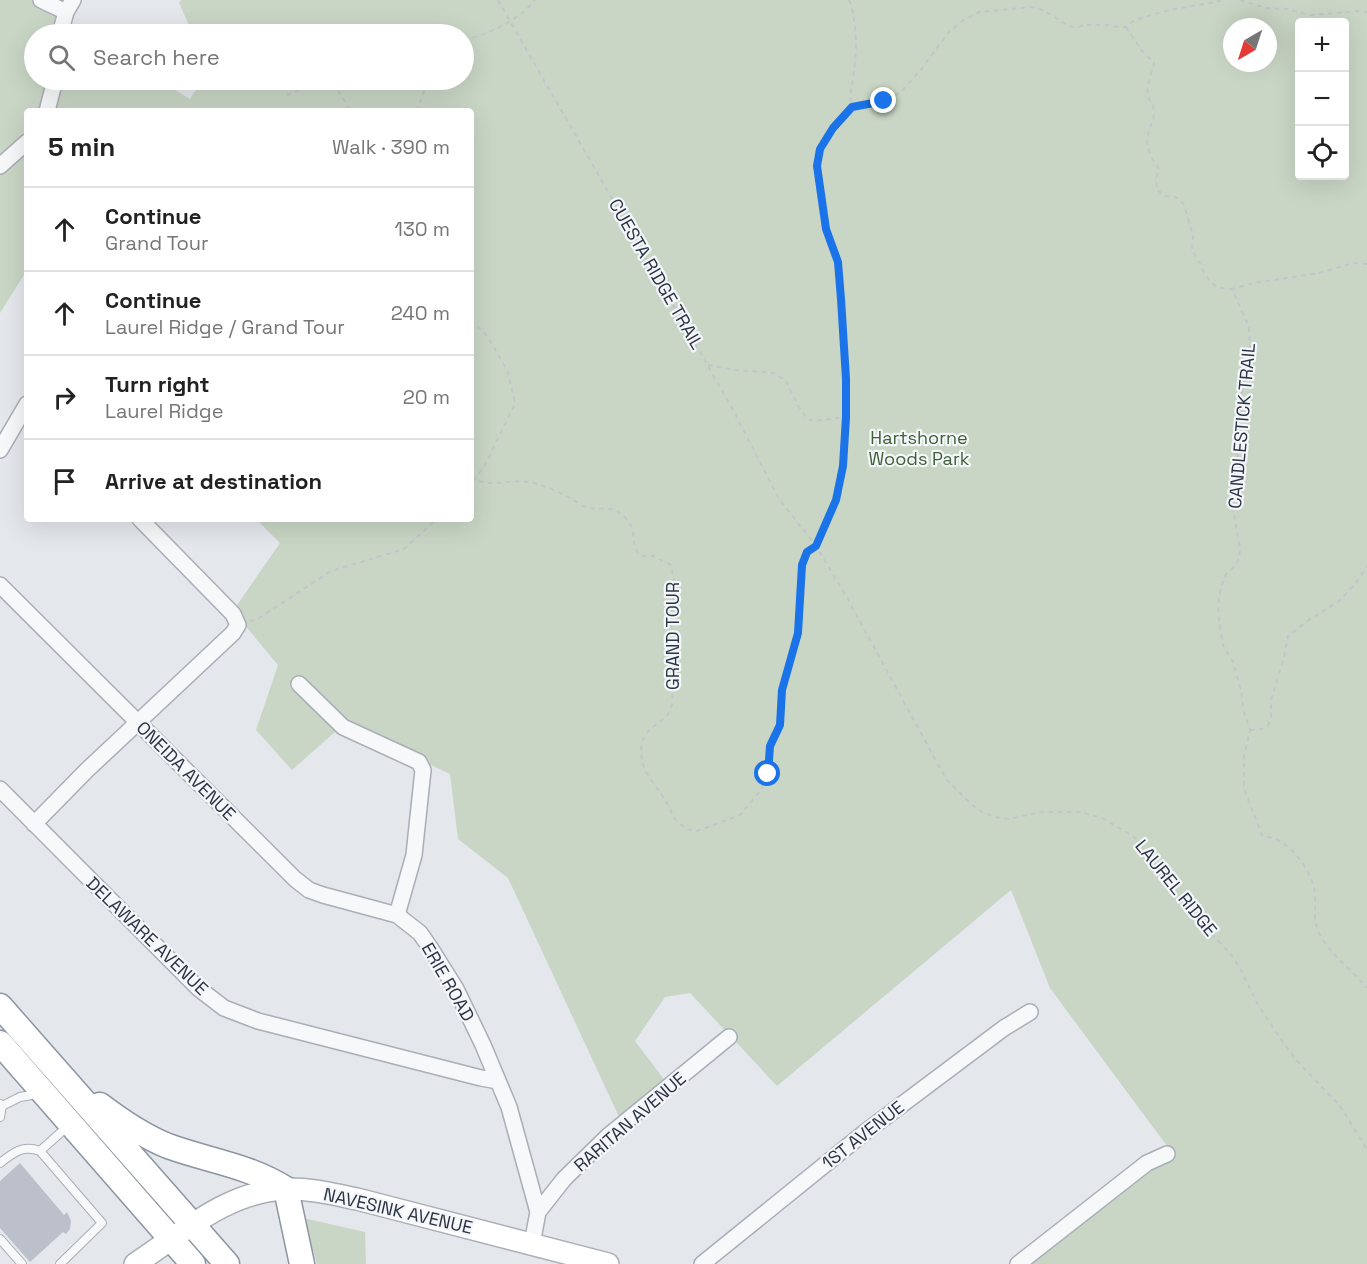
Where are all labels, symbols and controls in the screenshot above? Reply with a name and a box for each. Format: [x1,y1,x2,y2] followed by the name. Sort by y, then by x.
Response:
[1223,18,1277,72] north arrow
[1295,18,1349,180] map controls
[1295,18,1349,72] button: +
[24,24,474,90] search box
[45,41,78,74] icon: search
[93,43,220,71] text: Search here
[1295,72,1349,126] button: −
[870,87,896,113] route end
[1295,126,1349,180] button: locate
[48,130,115,164] text: 5 min
[332,134,450,160] text: Walk · 390 m
[604,194,709,353] street label: CUESTA RIDGE TRAIL
[105,202,201,230] text: Continue
[48,213,81,246] icon: ahead
[394,216,450,242] text: 130 m
[105,230,209,256] text: Grand Tour
[105,286,201,314] text: Continue
[48,297,81,330] icon: ahead
[391,300,450,326] text: 240 m
[105,314,345,340] text: Laurel Ridge / Grand Tour
[1223,342,1260,510] street label: CANDLESTICK TRAIL
[105,370,210,398] text: Turn right
[48,381,81,414] icon: right
[403,384,450,410] text: 20 m
[105,398,224,424] text: Laurel Ridge
[869,426,970,470] park label: Hartshorne Woods Park
[48,465,81,498] icon: arrive
[105,467,322,495] text: Arrive at destination
[661,582,684,690] street label: GRAND TOUR
[132,716,241,825] street label: ONEIDA AVENUE
[754,760,780,786] route start
[1130,835,1222,941] street label: LAUREL RIDGE
[81,871,213,1000] street label: DELAWARE AVENUE
[417,938,480,1025] street label: ERIE ROAD
[569,1067,690,1177] street label: RARITAN AVENUE
[817,1095,908,1174] street label: 1ST AVENUE
[321,1182,475,1239] street label: NAVESINK AVENUE

